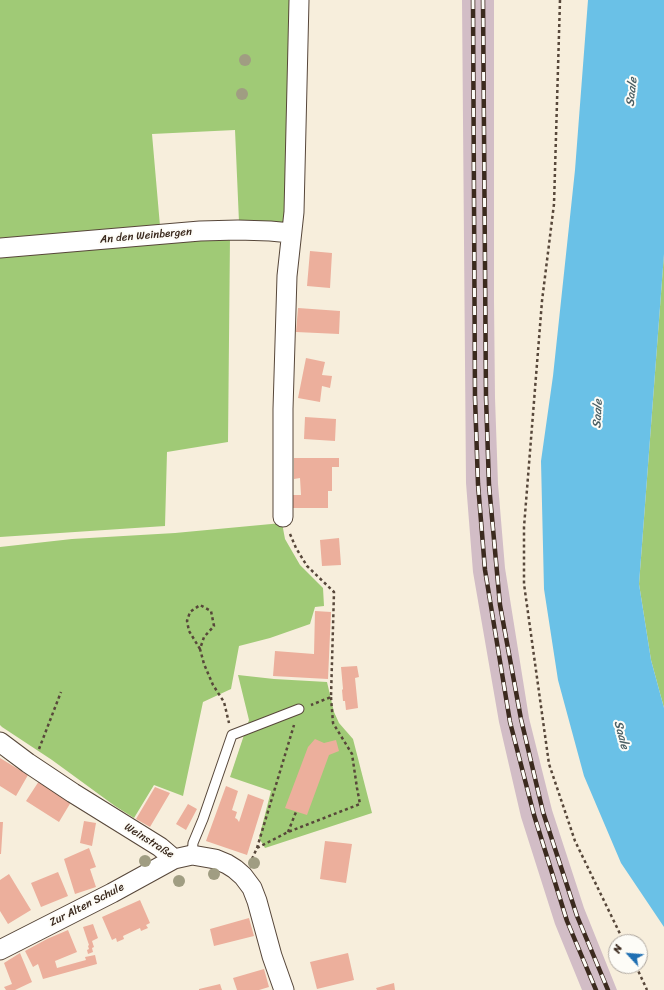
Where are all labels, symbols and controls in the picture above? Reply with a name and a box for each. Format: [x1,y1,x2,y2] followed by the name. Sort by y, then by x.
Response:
[623,77,641,107] water label: Saale
[100,225,192,247] street label: An den Weinbergen
[590,399,606,429] water label: Saale
[610,719,632,751] water label: Saale
[122,821,176,861] street label: Weinstraße
[48,881,126,929] street label: Zur Alten Schule
[608,934,648,974] north arrow
[607,941,628,957] text: N

